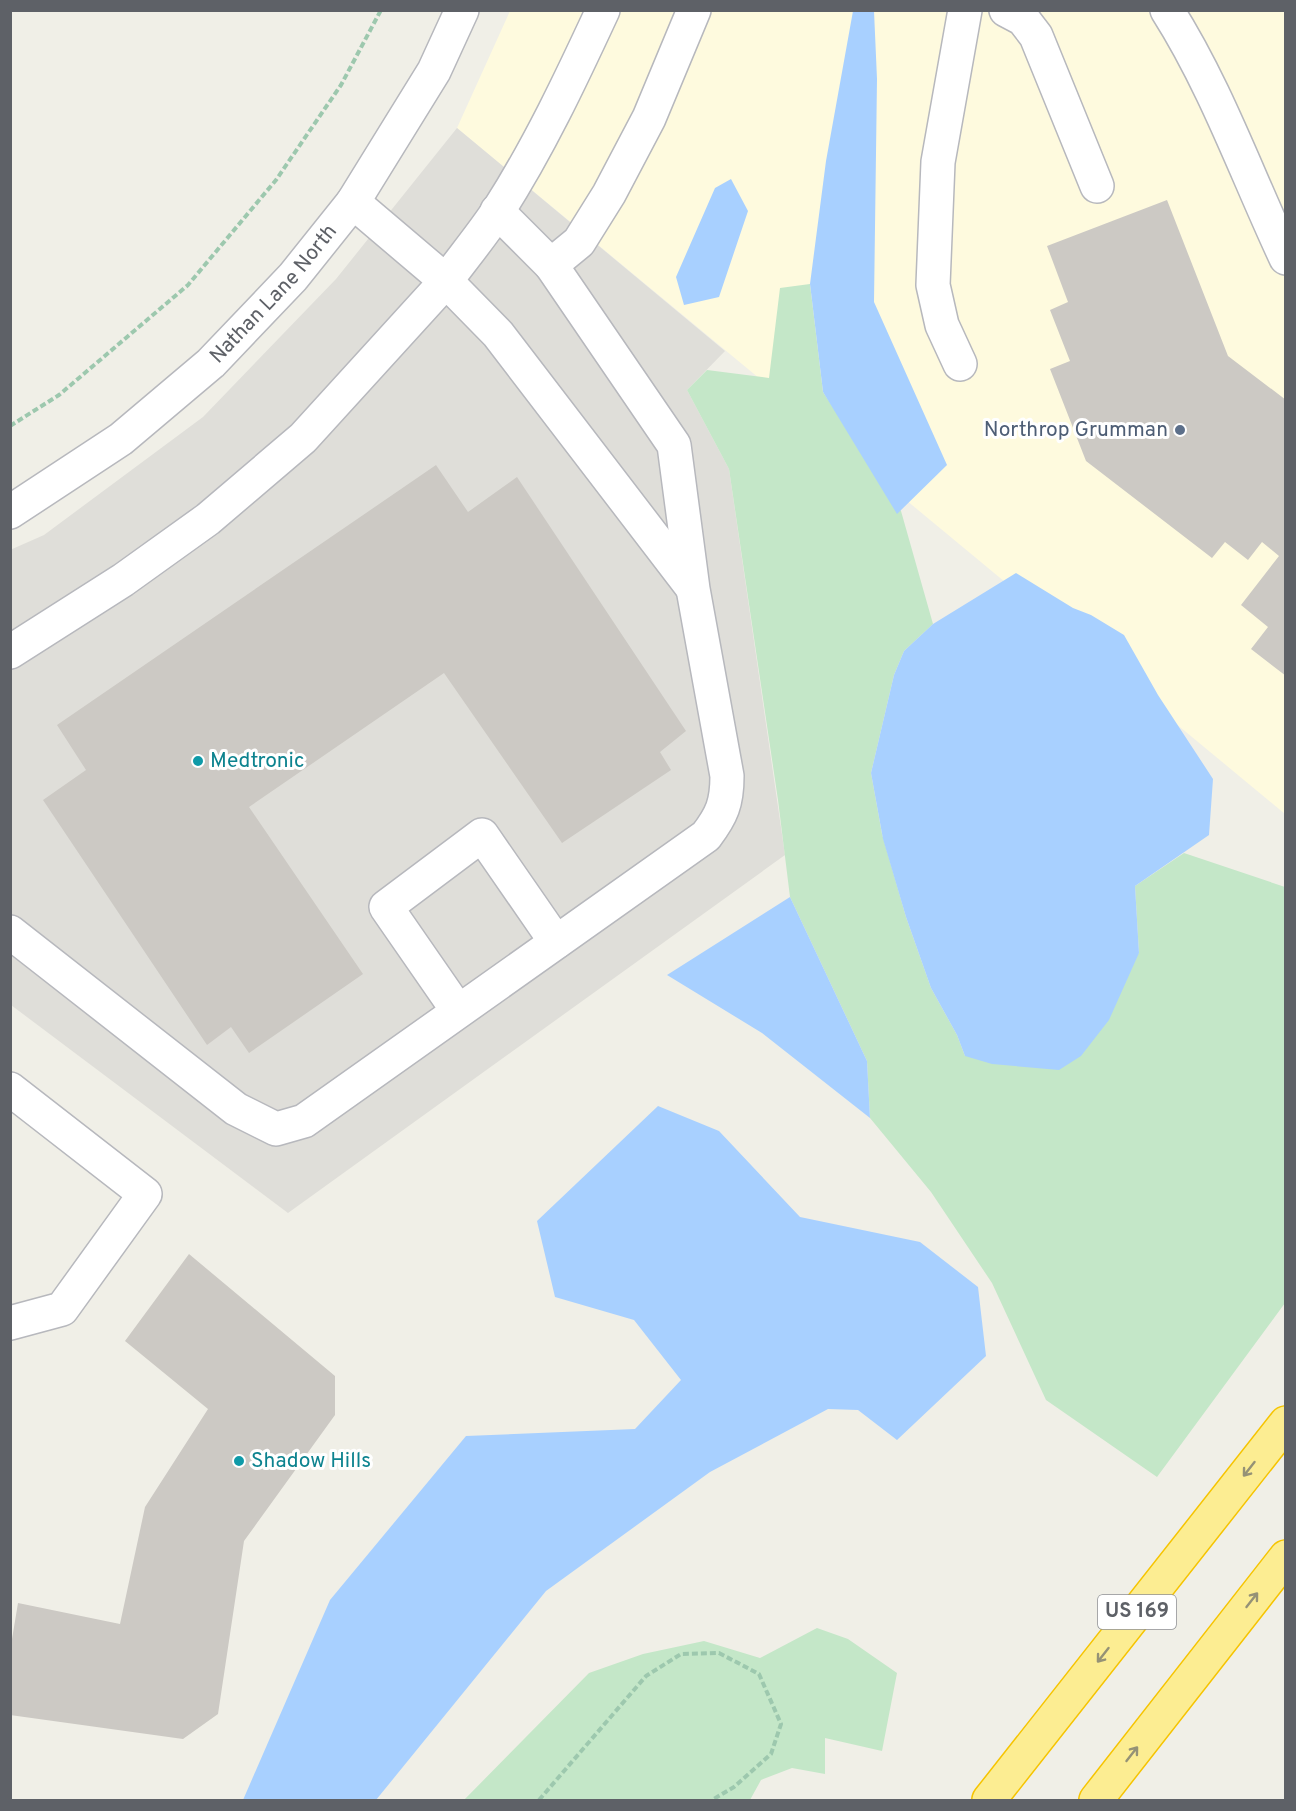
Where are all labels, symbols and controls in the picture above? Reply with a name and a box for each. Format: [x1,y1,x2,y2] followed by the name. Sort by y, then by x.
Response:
[204,219,343,369] street label: Nathan Lane North
[984,417,1168,444] place label: Northrop Grumman
[1173,423,1187,437] marker: Northrop Grumman
[210,748,304,775] place label: Medtronic
[191,754,205,768] marker: Medtronic
[251,1448,371,1475] place label: Shadow Hills
[232,1454,246,1468] marker: Shadow Hills
[1243,1460,1256,1476] one-way arrow
[1245,1592,1258,1608] one-way arrow
[1098,1595,1176,1629] road number: US 169
[1096,1647,1109,1663] one-way arrow
[1126,1747,1139,1763] one-way arrow

